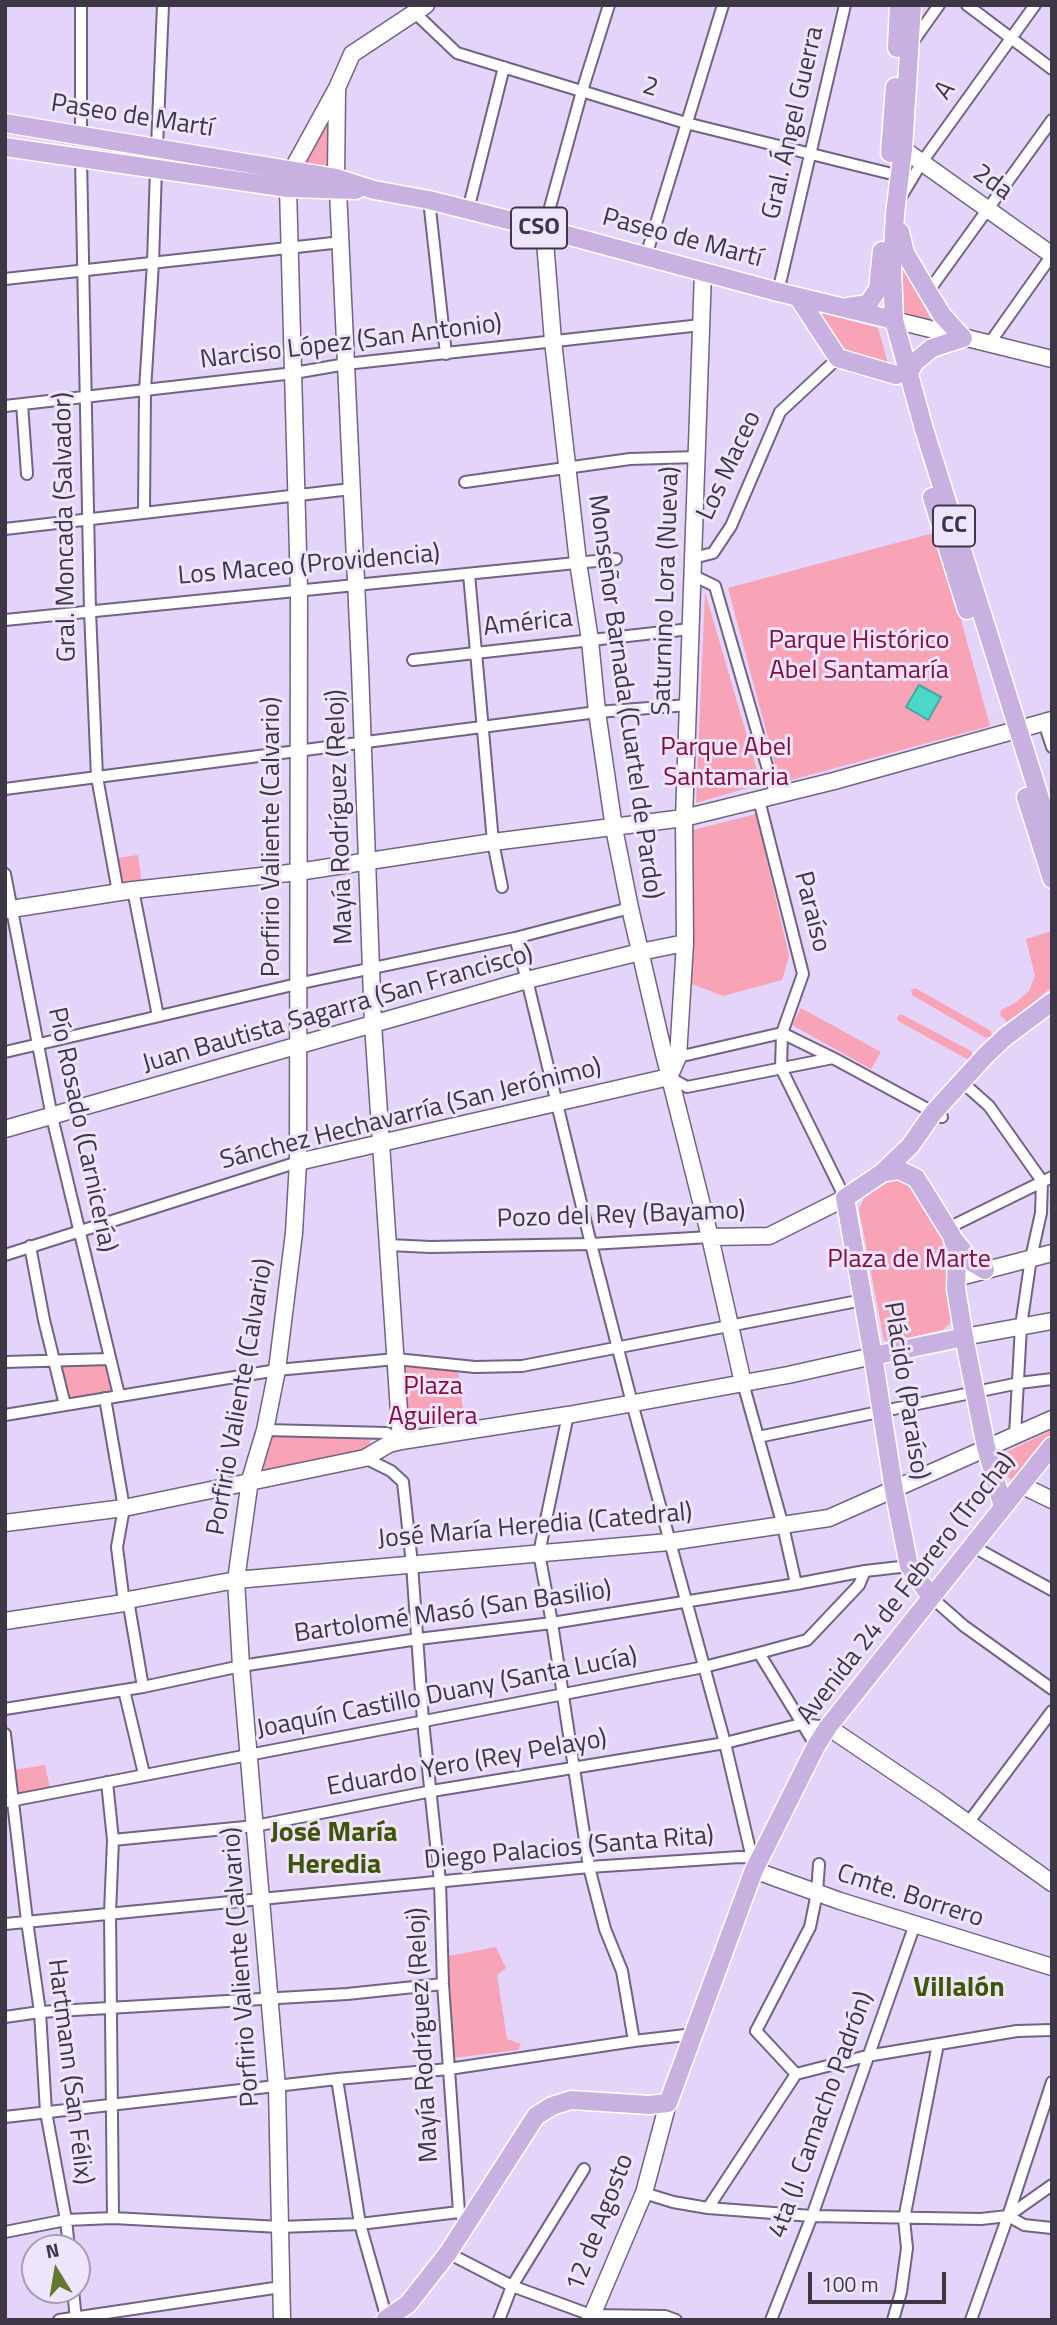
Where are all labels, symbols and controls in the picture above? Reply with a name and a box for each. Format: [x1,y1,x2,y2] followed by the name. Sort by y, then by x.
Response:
[757,24,831,222] street label: Gral. Ángel Guerra
[638,71,662,105] street label: 2
[929,76,963,106] street label: A
[48,89,216,145] street label: Paseo de Martí
[966,158,1018,208] street label: 2da
[599,203,765,275] street label: Paseo de Martí
[511,208,567,248] road number: CSO
[198,309,504,377] street label: Narciso López (San Antonio)
[48,392,84,662] street label: Gral. Moncada (Salvador)
[691,406,769,526] street label: Los Maceo
[647,466,687,716] street label: Saturnino Lora (Nueva)
[580,493,668,901] street label: Monseñor Barnada (Cuartel de Pardo)
[933,505,975,546] road number: CC
[177,539,441,593] street label: Los Maceo (Providencia)
[482,604,574,644] street label: América
[768,626,950,688] park label: Parque Histórico Abel Santamaría
[321,689,361,945] street label: Mayía Rodríguez (Reloj)
[257,697,289,977] street label: Porfirio Valiente (Calvario)
[660,733,792,794] park label: Parque Abel Santamaria
[786,869,836,955] street label: Paraíso
[139,939,537,1081] street label: Juan Bautista Sagarra (San Francisco)
[40,1005,122,1255] street label: Pío Rosado (Carnicería)
[217,1052,605,1178] street label: Sánchez Hechavarría (San Jerónimo)
[496,1196,746,1236] street label: Pozo del Rey (Bayamo)
[827,1245,991,1277] park label: Plaza de Marte
[201,1256,281,1538] street label: Porfirio Valiente (Calvario)
[876,1300,934,1482] street label: Plácido (Paraíso)
[388,1372,478,1434] park label: Plaza Aguilera
[791,1447,1023,1731] street label: Avenida 24 de Febrero (Trocha)
[376,1498,694,1556] street label: José María Heredia (Catedral)
[292,1575,614,1651] street label: Bartolomé Masó (San Basilio)
[254,1642,640,1746] street label: Joaquín Castillo Duany (Santa Lucía)
[325,1724,609,1804] street label: Eduardo Yero (Rey Pelayo)
[270,1817,398,1883] district label: José María Heredia
[423,1821,715,1877] street label: Diego Palacios (Santa Rita)
[217,1826,267,2108] street label: Porfirio Valiente (Calvario)
[833,1859,987,1935] street label: Cmte. Borrero
[402,1907,446,2163] street label: Mayía Rodríguez (Reloj)
[40,1957,98,2187] street label: Hartmann (San Félix)
[913,1972,1005,2006] district label: Villalón
[763,1987,881,2243] street label: 4ta (J. Camacho Padrón)
[561,2150,641,2296] street label: 12 de Agosto
[21,2234,91,2304] north arrow
[43,2234,62,2265] text: N
[812,2258,950,2302] scale bar
[821,2268,878,2300] text: 100 m

